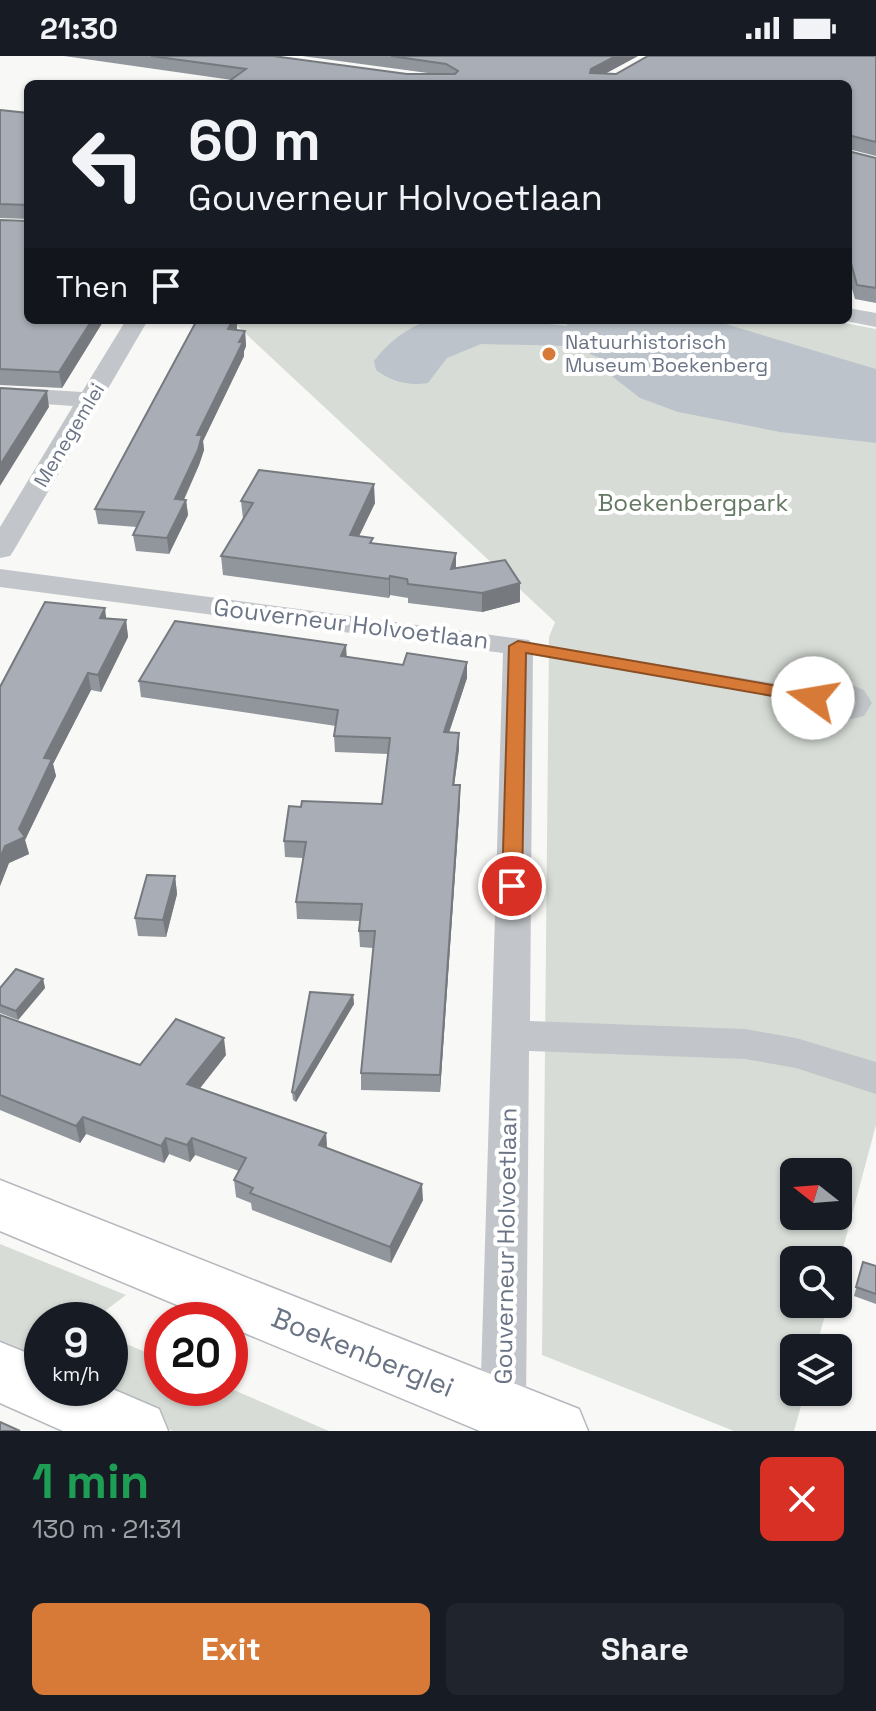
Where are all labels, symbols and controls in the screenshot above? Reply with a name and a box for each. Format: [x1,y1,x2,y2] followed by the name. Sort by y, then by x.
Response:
[40,9,118,48] text: 21:30
[188,105,321,176] text: 60 m
[56,112,160,216] icon: left
[188,175,603,221] text: Gouverneur Holvoetlaan
[144,264,188,308] icon: arrive
[56,267,128,306] text: Then
[565,329,768,378] place label: Natuurhistorisch Museum Boekenberg
[540,345,558,363] marker: Natuurhistorisch Museum Boekenberg
[28,378,110,492] street label: Menegemlei
[597,487,789,518] park label: Boekenbergpark
[212,591,490,656] street label: Gouverneur Holvoetlaan
[771,656,855,740] position arrow
[478,852,546,920] pin
[490,864,534,908] icon: arrive
[488,1107,523,1385] street label: Gouverneur Holvoetlaan
[780,1158,852,1230] north arrow
[780,1158,852,1406] map controls
[780,1246,852,1318] button: search
[267,1299,459,1405] street label: Boekenberglei
[144,1302,248,1406] speed limit sign: 20
[64,1318,88,1369] text: 9
[780,1334,852,1406] button: layers
[52,1361,100,1387] text: km/h
[32,1451,149,1512] text: 1 min
[760,1457,844,1541] button: close
[32,1512,182,1546] text: 130 m · 21:31
[32,1603,430,1695] button: Exit
[446,1603,844,1695] button: Share

